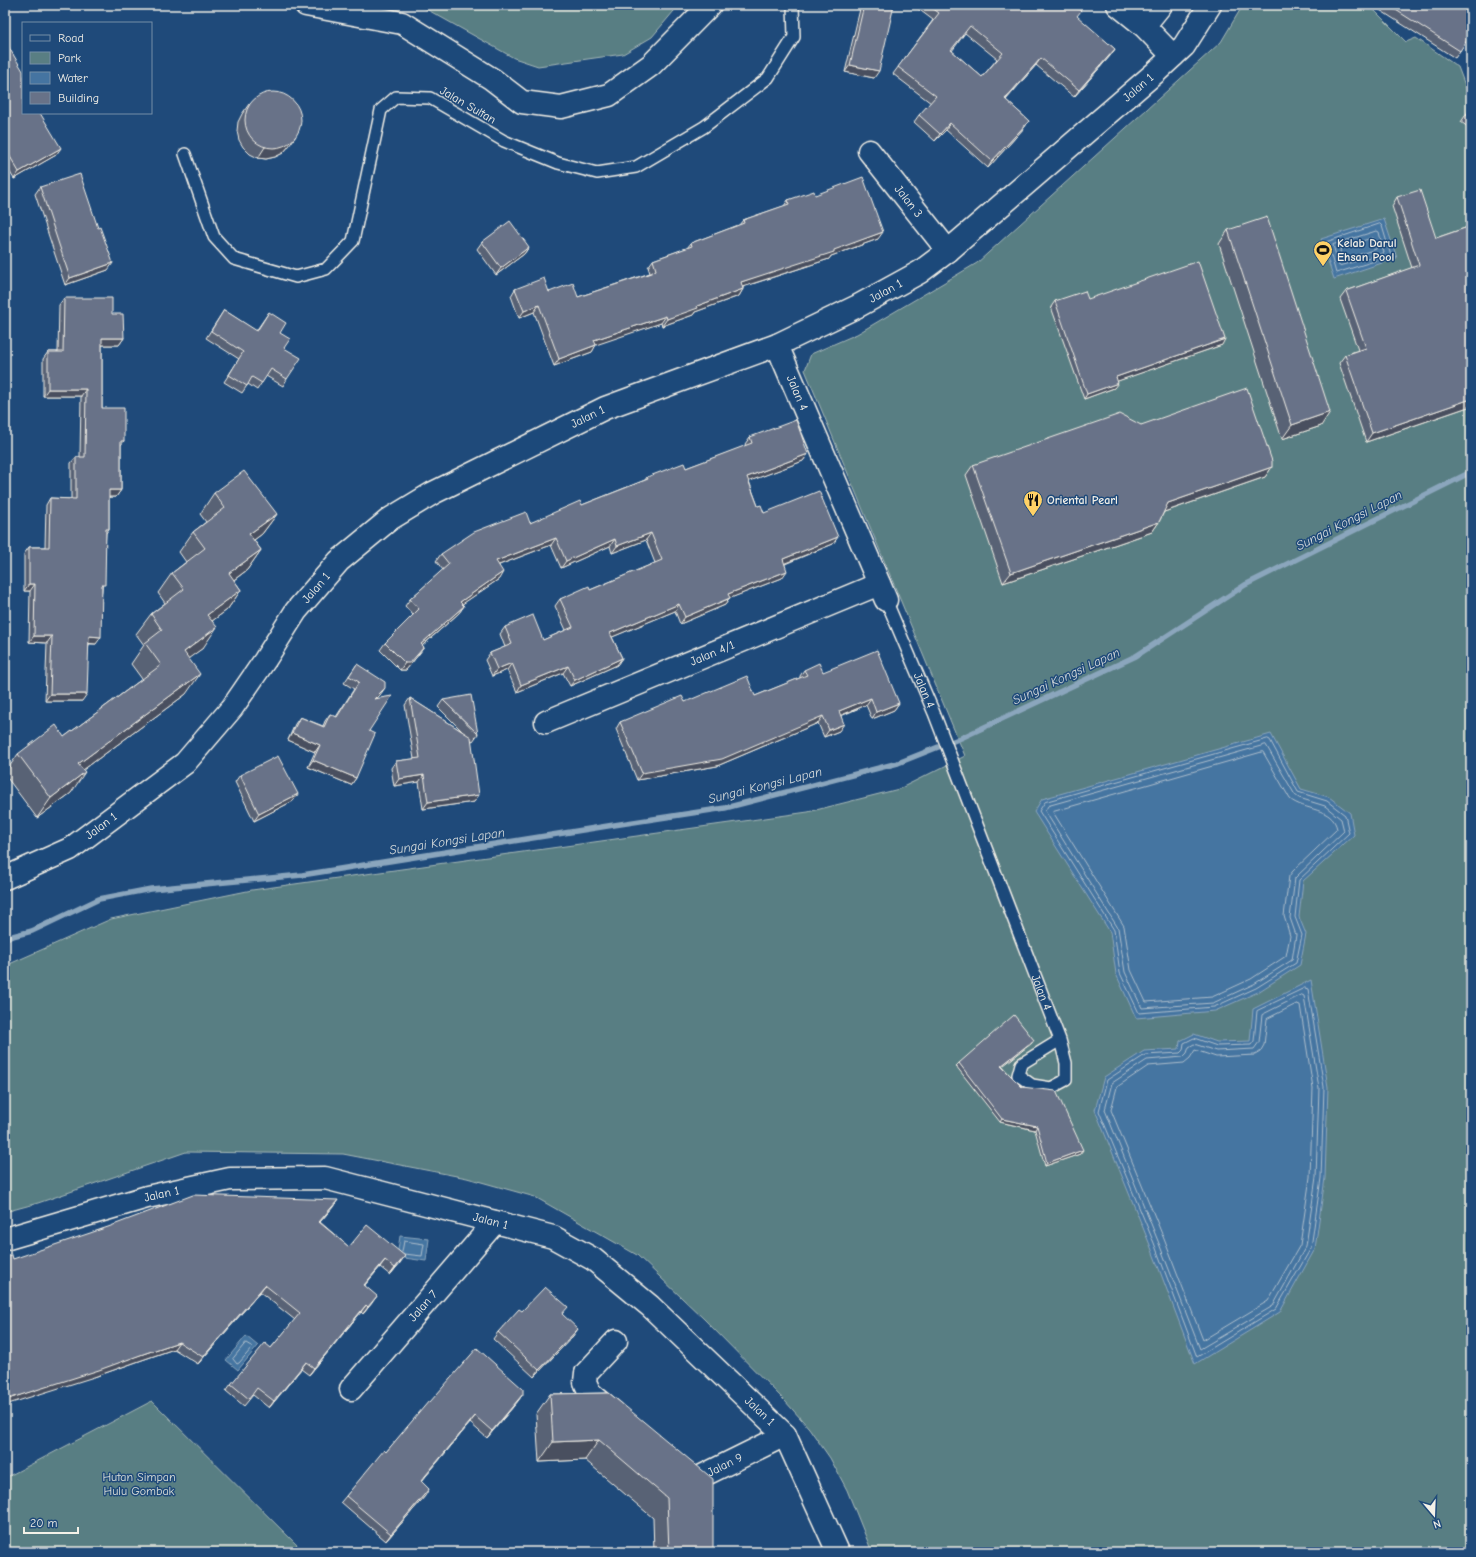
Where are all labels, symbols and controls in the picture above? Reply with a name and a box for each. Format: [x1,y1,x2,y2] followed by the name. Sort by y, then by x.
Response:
[22,22,152,114] legend
[58,31,84,45] text: Road
[58,51,81,65] text: Park
[1120,70,1156,104] street label: Jalan 1
[58,71,88,85] text: Water
[437,83,499,127] street label: Jalan Sultan
[58,91,99,105] text: Building
[892,182,926,220] street label: Jalan 3
[1337,236,1397,264] place label: Kelab Darul Ehsan Pool
[1312,239,1334,267] sports icon: Kelab Darul Ehsan Pool
[866,276,905,306] street label: Jalan 1
[784,373,811,413] street label: Jalan 4
[568,402,607,431] street label: Jalan 1
[1294,487,1404,553] water label: Sungai Kongsi Lapan
[1022,489,1044,517] restaurant icon: Oriental Pearl
[1047,493,1118,507] place label: Oriental Pearl
[299,569,333,606] street label: Jalan 1
[688,638,737,669] street label: Jalan 4/1
[1010,645,1122,707] water label: Sungai Kongsi Lapan
[911,670,938,710] street label: Jalan 4
[707,764,823,806] water label: Sungai Kongsi Lapan
[83,809,120,842] street label: Jalan 1
[388,824,506,858] water label: Sungai Kongsi Lapan
[1028,972,1055,1012] street label: Jalan 4
[142,1183,181,1205] street label: Jalan 1
[471,1210,510,1232] street label: Jalan 1
[405,1287,440,1324] street label: Jalan 7
[742,1393,778,1429] street label: Jalan 1
[705,1450,745,1479] street label: Jalan 9
[102,1470,176,1498] park label: Hutan Simpan Hulu Gombak
[1414,1495,1454,1535] north arrow
[24,1509,78,1535] scale bar
[30,1516,58,1530] text: 20 m
[1432,1517,1443,1531] text: N

